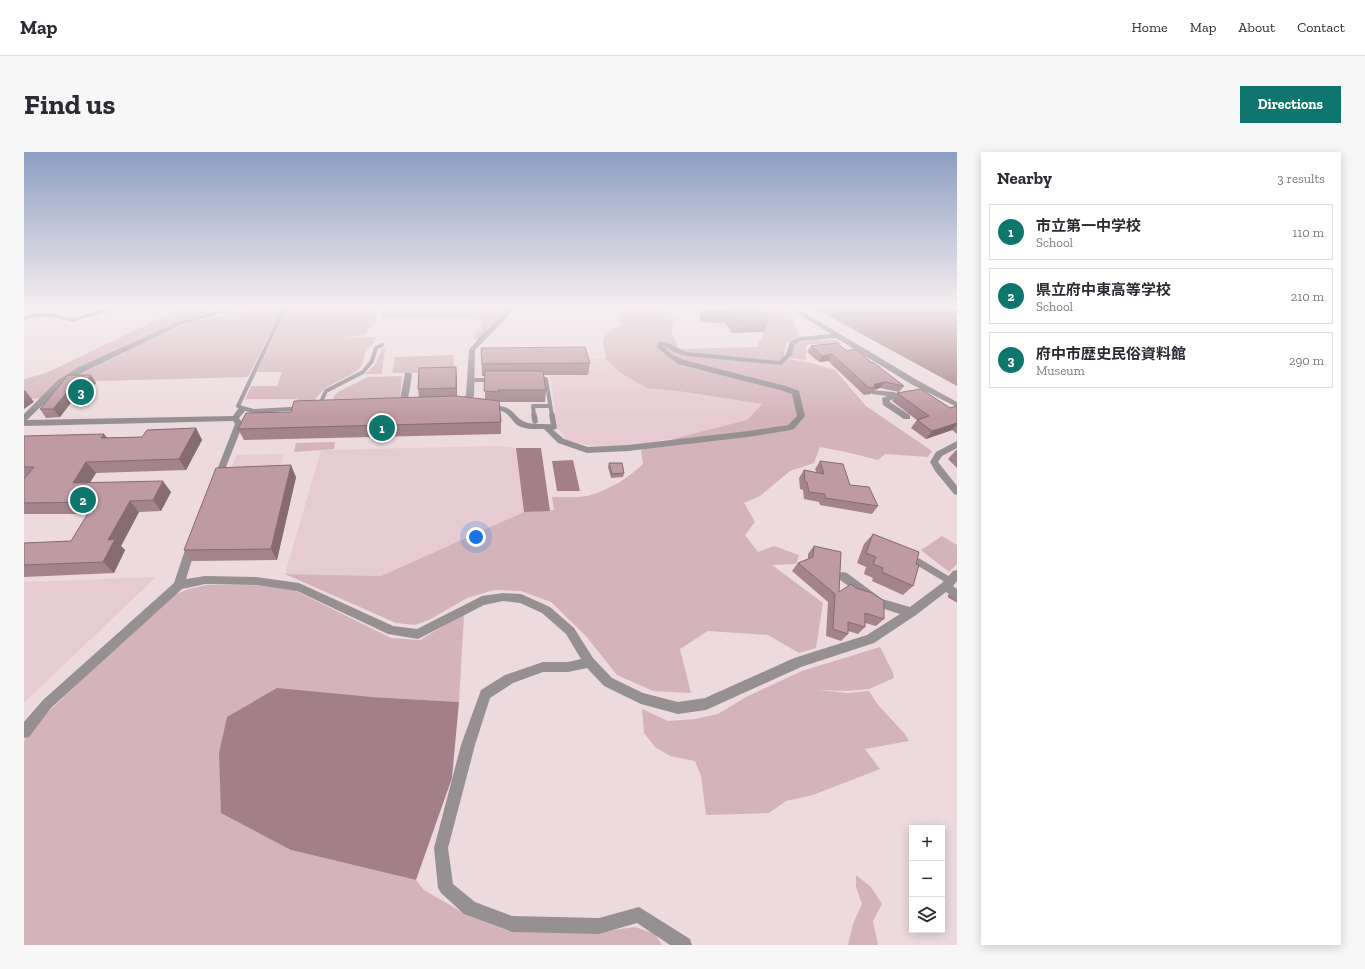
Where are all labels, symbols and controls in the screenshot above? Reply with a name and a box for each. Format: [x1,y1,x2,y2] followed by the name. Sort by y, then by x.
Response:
[20,16,57,39] text: Map
[1132,19,1168,36] text: Home
[1190,19,1216,36] text: Map
[1238,19,1275,36] text: About
[1297,19,1345,36] text: Contact
[1240,86,1341,123] button: Directions
[24,88,115,121] text: Find us
[997,168,1052,188] text: Nearby
[1277,171,1325,186] text: 3 results
[1036,217,1141,235] text: 市立第一中学校
[1008,225,1014,240] text: 1
[1292,225,1324,240] text: 110 m
[1036,235,1073,250] text: School
[1036,281,1171,299] text: 県立府中東高等学校
[1008,289,1014,304] text: 2
[1291,289,1324,304] text: 210 m
[1036,299,1073,314] text: School
[1036,345,1186,363] text: 府中市歴史民俗資料館
[1008,353,1014,368] text: 3
[1289,353,1324,368] text: 290 m
[1036,363,1085,378] text: Museum
[68,377,94,407] pin: 3
[369,413,395,443] pin: 1
[70,485,96,515] pin: 2
[466,527,486,547] your location
[909,825,945,933] map controls
[909,825,945,861] button: +
[909,861,945,897] button: −
[909,897,945,933] button: layers

